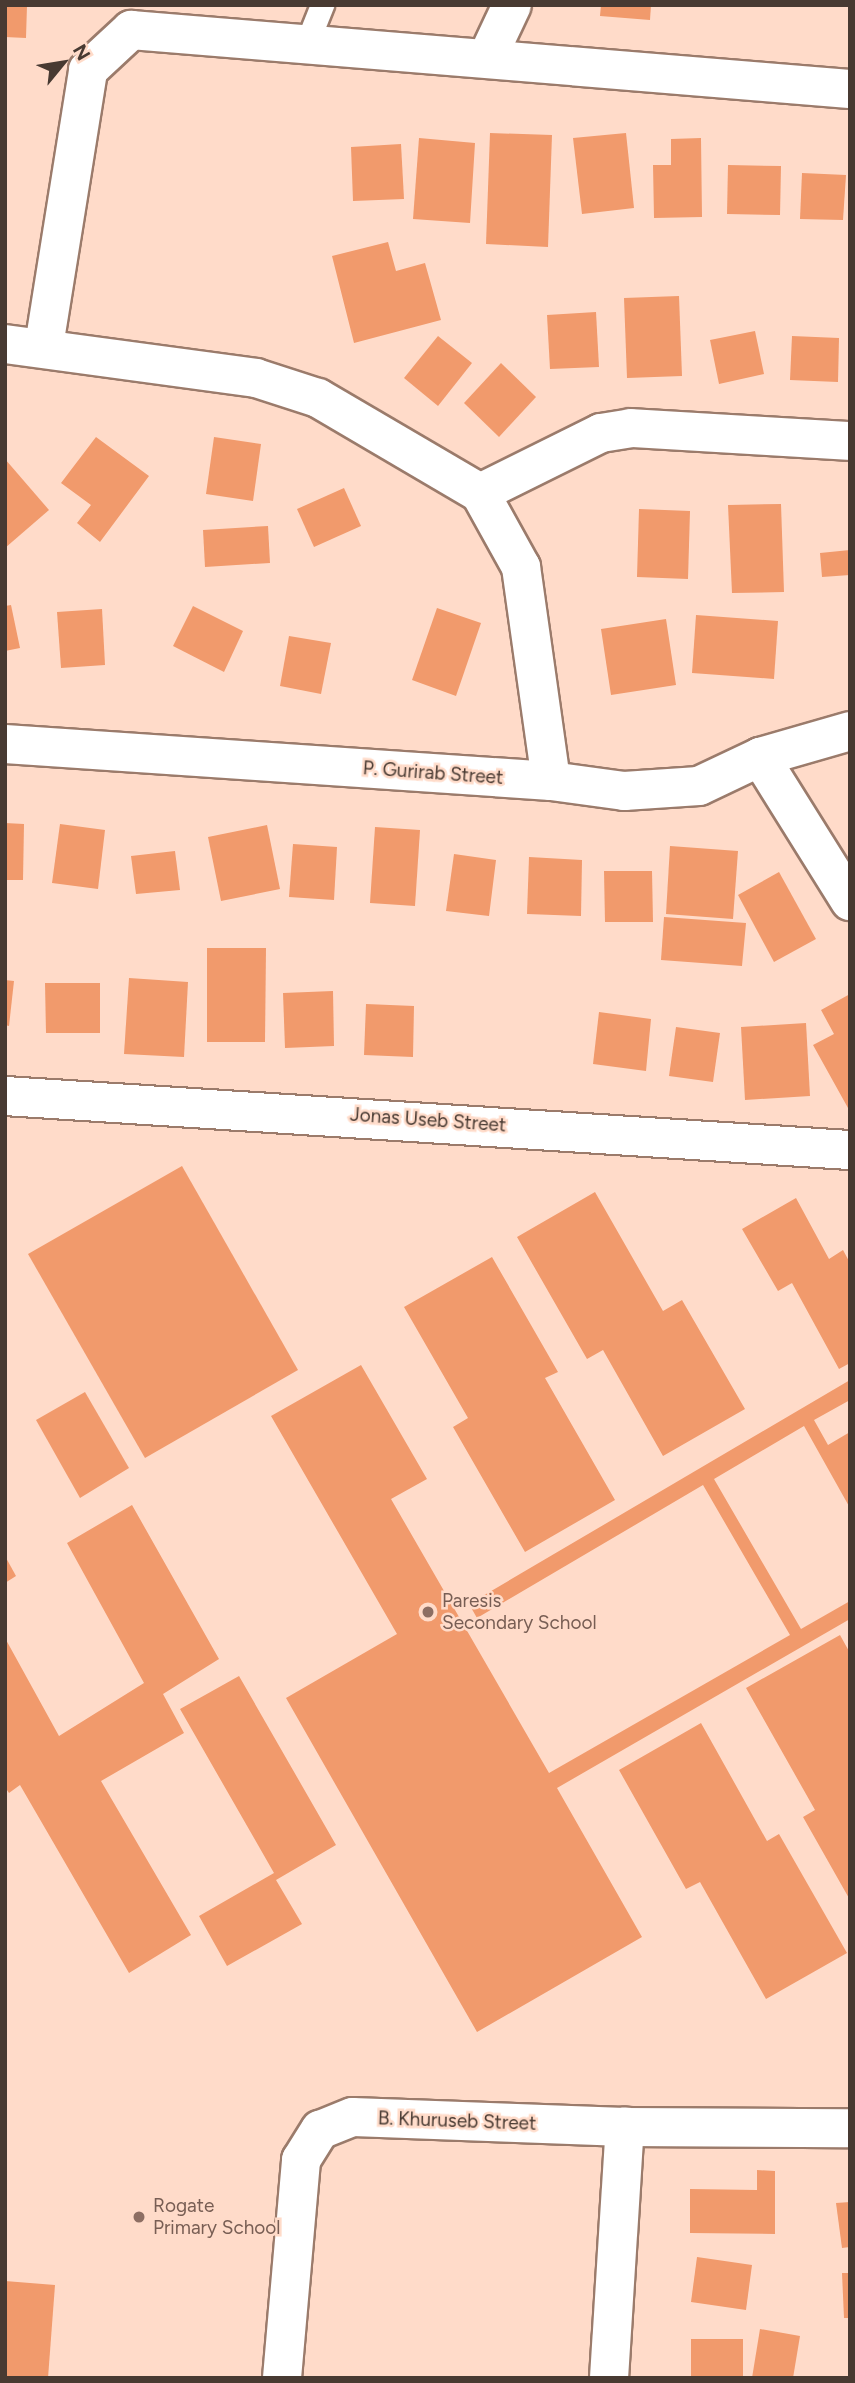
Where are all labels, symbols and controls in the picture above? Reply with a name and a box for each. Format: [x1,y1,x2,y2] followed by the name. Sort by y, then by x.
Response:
[28,28,98,98] north arrow
[68,40,95,64] text: N
[362,757,504,789] street label: P. Gurirab Street
[349,1103,507,1137] street label: Jonas Useb Street
[442,1590,597,1634] place label: Paresis Secondary School
[420,1604,436,1620] marker: Paresis Secondary School
[377,2107,537,2135] street label: B. Khuruseb Street
[153,2195,280,2239] place label: Rogate Primary School
[131,2209,147,2225] marker: Rogate Primary School

